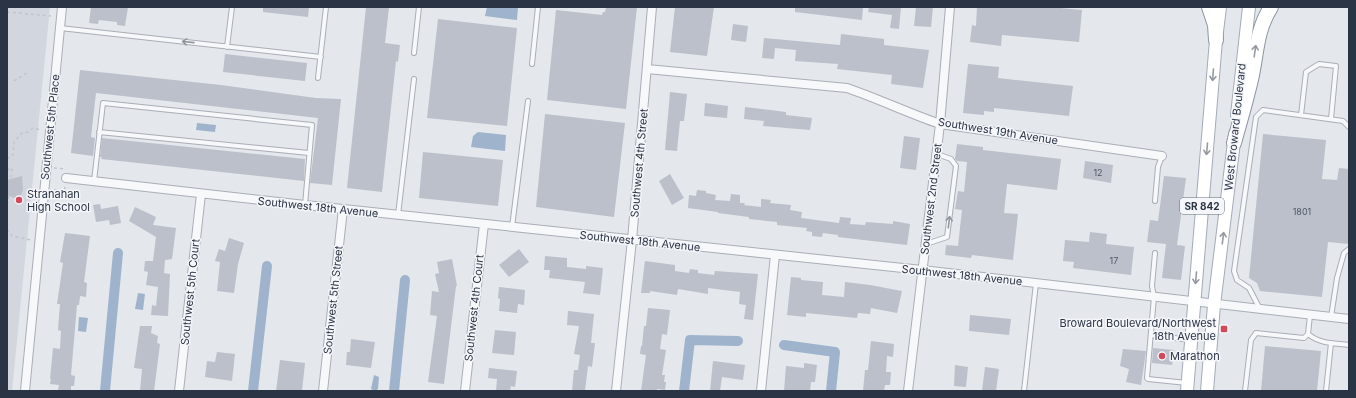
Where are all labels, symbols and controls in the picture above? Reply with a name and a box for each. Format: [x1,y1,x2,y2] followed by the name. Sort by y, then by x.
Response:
[182,38,195,46] one-way arrow
[1251,45,1259,58] one-way arrow
[1221,63,1249,191] street label: West Broward Boulevard
[1210,68,1217,81] one-way arrow
[37,73,63,181] street label: Southwest 5th Place
[627,108,651,218] street label: Southwest 4th Street
[937,115,1059,147] street label: Southwest 19th Avenue
[917,142,945,255] street label: Southwest 2nd Street
[1204,142,1211,155] one-way arrow
[1093,167,1103,178] house number: 12
[27,187,90,214] place label: Stranahan High School
[257,194,379,220] street label: Southwest 18th Avenue
[14,195,24,205] marker: Stranahan High School
[1180,198,1224,214] road number: SR 842
[1293,206,1311,217] house number: 1801
[946,216,953,229] one-way arrow
[579,228,701,254] street label: Southwest 18th Avenue
[1219,232,1226,245] one-way arrow
[177,238,203,346] street label: Southwest 5th Court
[320,245,346,355] street label: Southwest 5th Street
[461,254,487,362] street label: Southwest 4th Court
[1110,255,1118,266] house number: 17
[901,262,1023,288] street label: Southwest 18th Avenue
[1192,271,1199,284] one-way arrow
[1059,316,1216,343] place label: Broward Boulevard/Northwest 18th Avenue
[1219,324,1229,334] marker: Broward Boulevard/Northwest 18th Avenue
[1170,349,1220,363] place label: Marathon
[1157,351,1167,361] marker: Marathon

